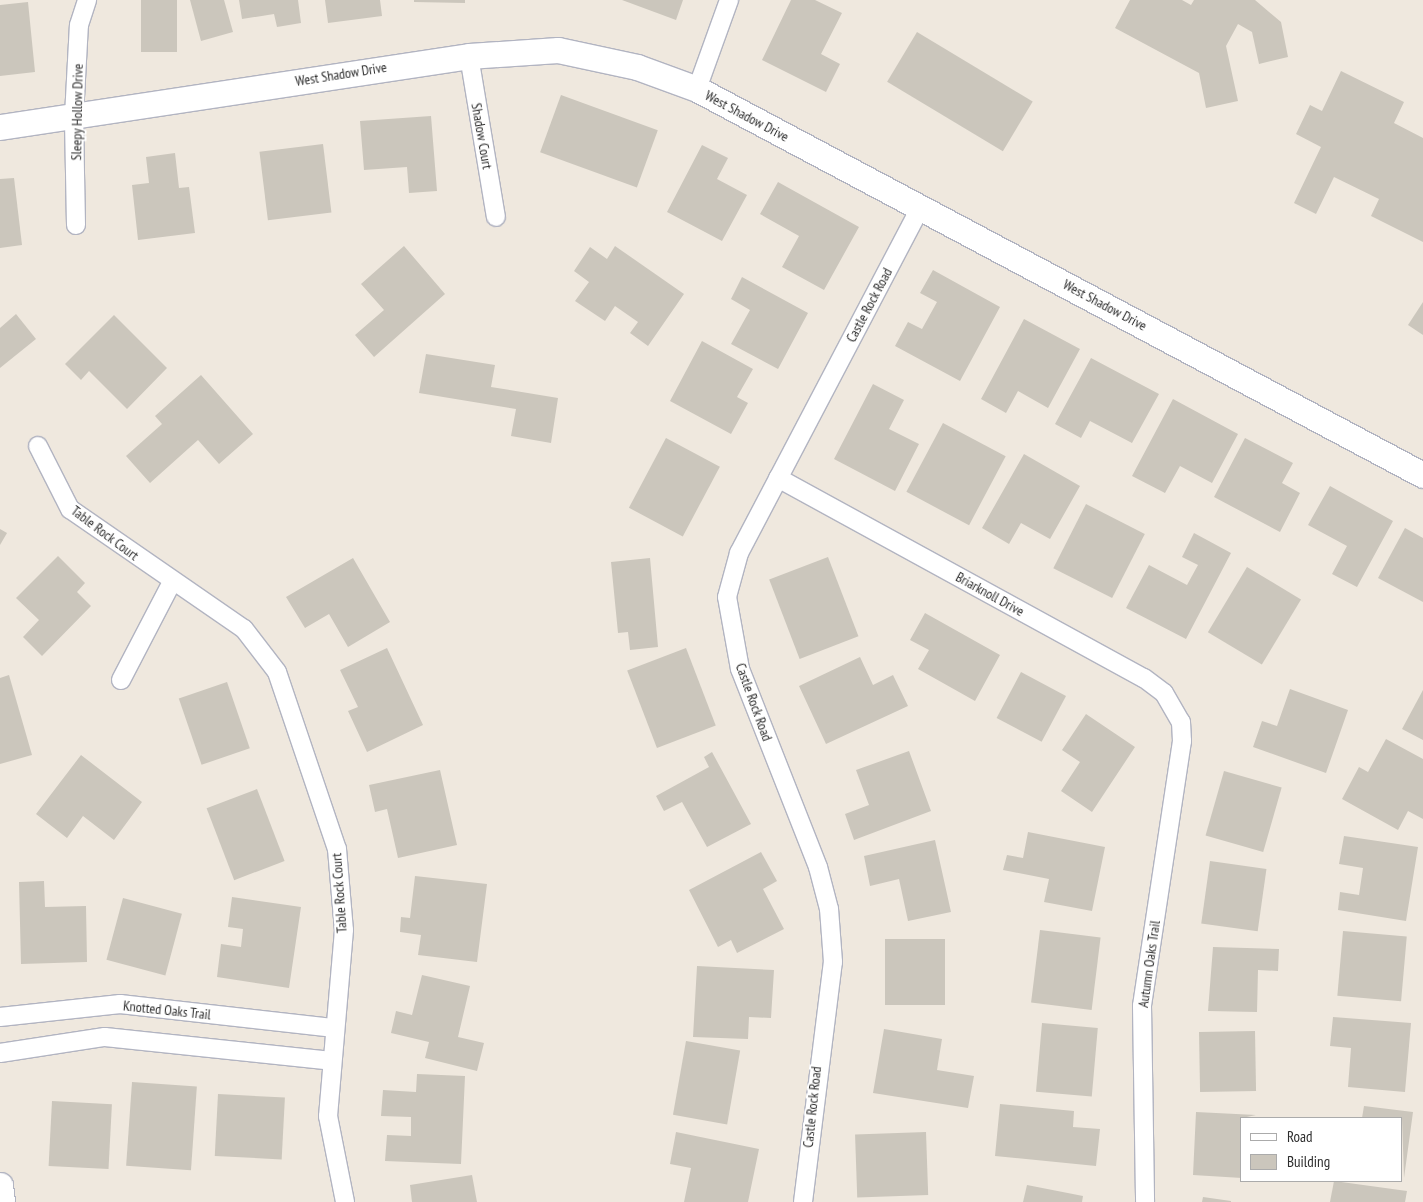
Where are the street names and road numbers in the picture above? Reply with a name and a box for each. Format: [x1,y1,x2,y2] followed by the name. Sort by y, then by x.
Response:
[294,58,388,90] street label: West Shadow Drive
[68,63,86,161] street label: Sleepy Hollow Drive
[702,87,792,145] street label: West Shadow Drive
[468,101,496,171] street label: Shadow Court
[842,265,896,345] street label: Castle Rock Road
[1060,276,1150,334] street label: West Shadow Drive
[68,502,142,564] street label: Table Rock Court
[953,568,1027,620] street label: Briarknoll Drive
[732,661,776,743] street label: Castle Rock Road
[328,852,350,934] street label: Table Rock Court
[1135,919,1163,1009] street label: Autumn Oaks Trail
[122,997,212,1023] street label: Knotted Oaks Trail
[799,1065,825,1149] street label: Castle Rock Road

